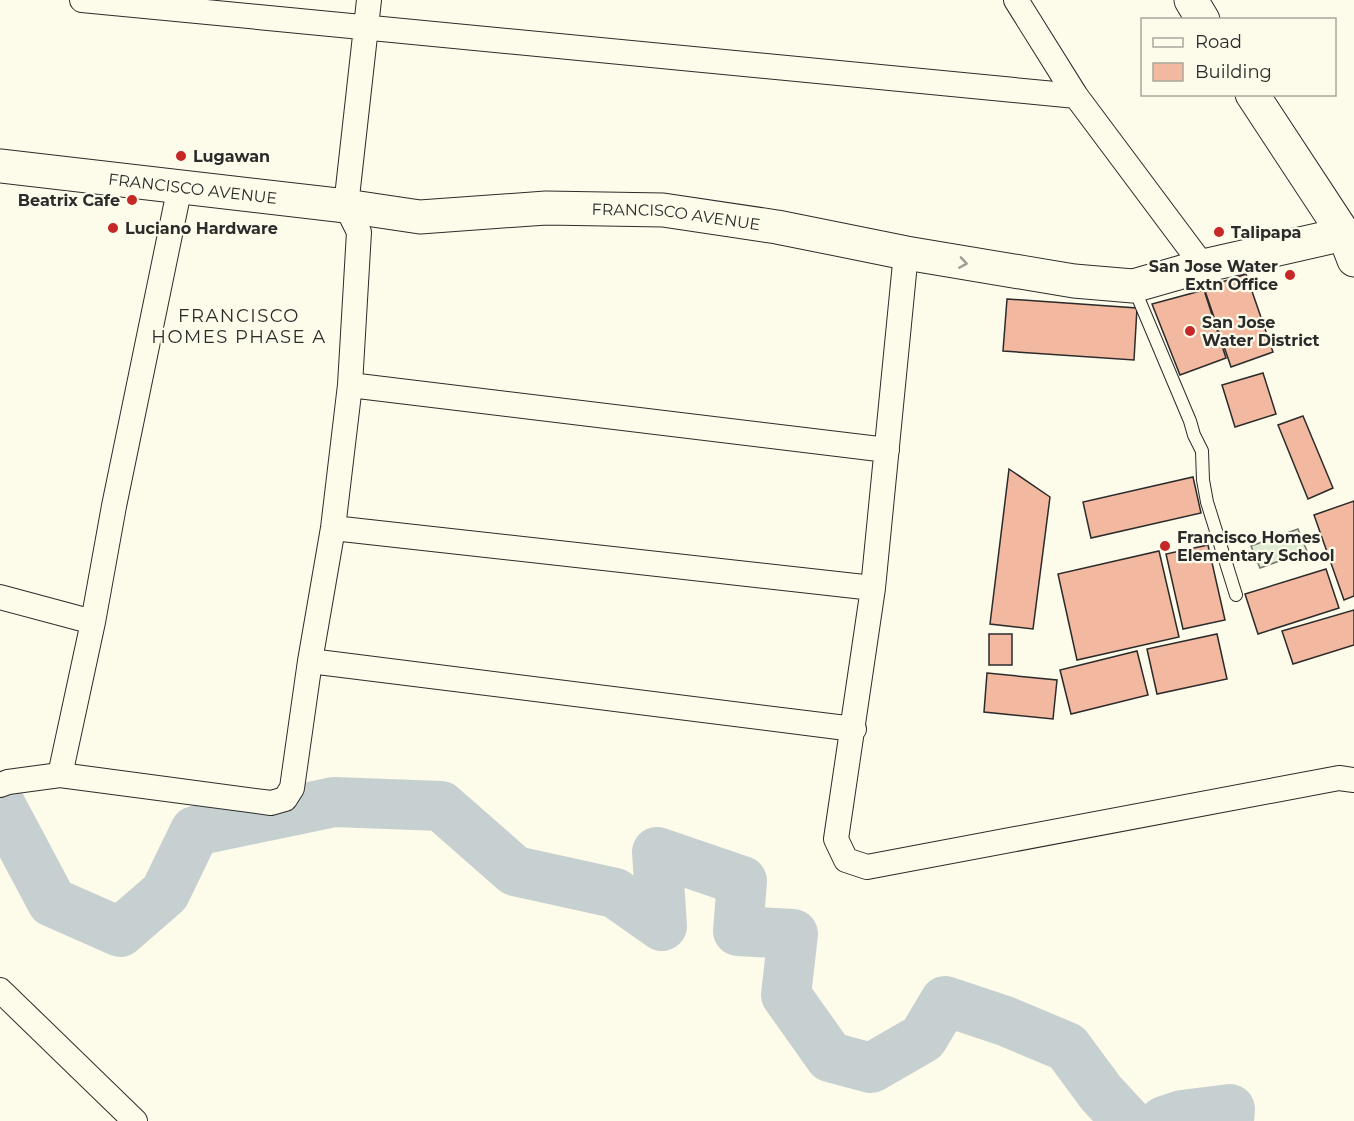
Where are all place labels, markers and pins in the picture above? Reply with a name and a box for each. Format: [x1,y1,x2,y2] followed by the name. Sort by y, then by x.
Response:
[193,147,270,166] place label: Lugawan
[174,149,188,163] marker: Lugawan
[18,191,120,210] place label: Beatrix Cafe
[125,193,139,207] marker: Beatrix Cafe
[125,219,278,238] place label: Luciano Hardware
[106,221,120,235] marker: Luciano Hardware
[1231,223,1302,242] place label: Talipapa
[1212,225,1226,239] marker: Talipapa
[1149,257,1278,294] place label: San Jose Water Extn Office
[1283,268,1297,282] marker: San Jose Water Extn Office
[1202,313,1320,350] place label: San Jose Water District
[1183,324,1197,338] marker: San Jose Water District
[1177,528,1335,565] place label: Francisco Homes Elementary School
[1158,539,1172,553] marker: Francisco Homes Elementary School

